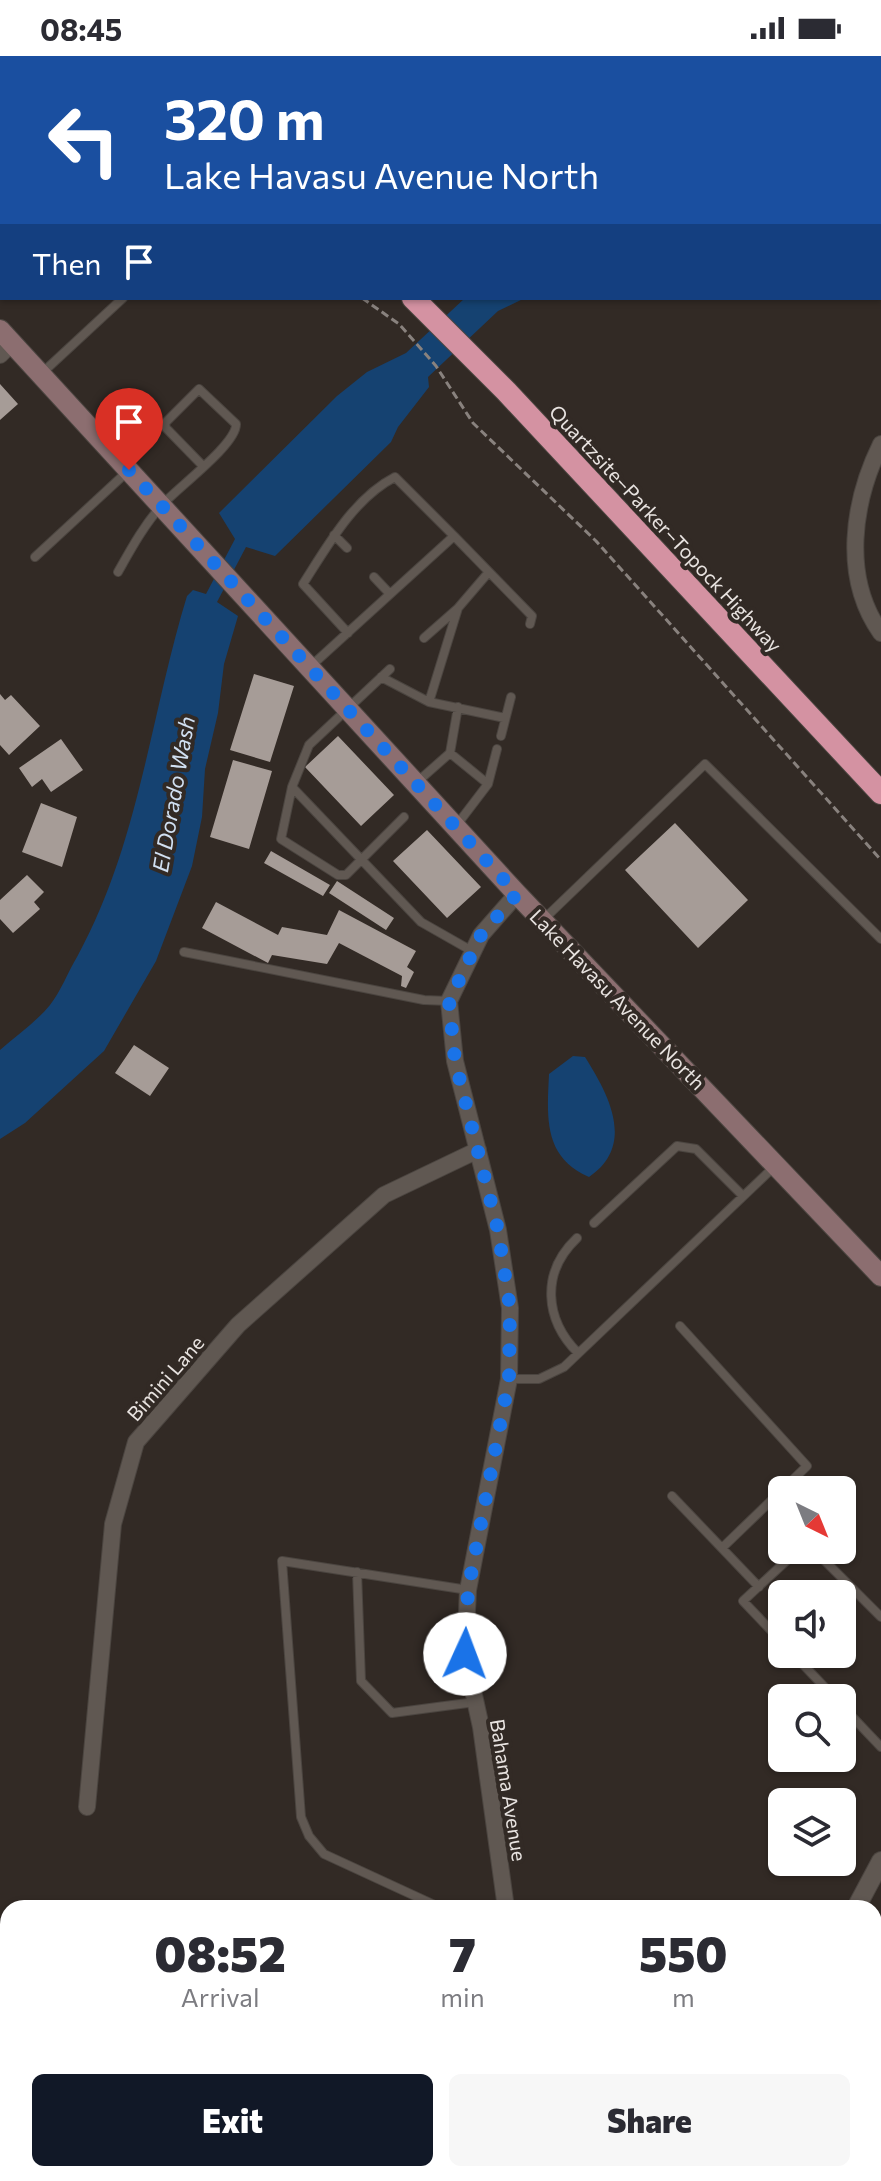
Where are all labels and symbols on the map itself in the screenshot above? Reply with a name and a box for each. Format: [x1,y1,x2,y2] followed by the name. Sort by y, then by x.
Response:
[95,388,163,470] pin
[545,399,787,657] street label: Quartzsite–Parker–Topock Highway
[146,714,200,874] water label: El Dorado Wash
[525,904,711,1094] street label: Lake Havasu Avenue North
[122,1331,208,1425] street label: Bimini Lane
[768,1476,856,1564] north arrow
[423,1612,507,1696] position arrow
[486,1717,532,1863] street label: Bahama Avenue

